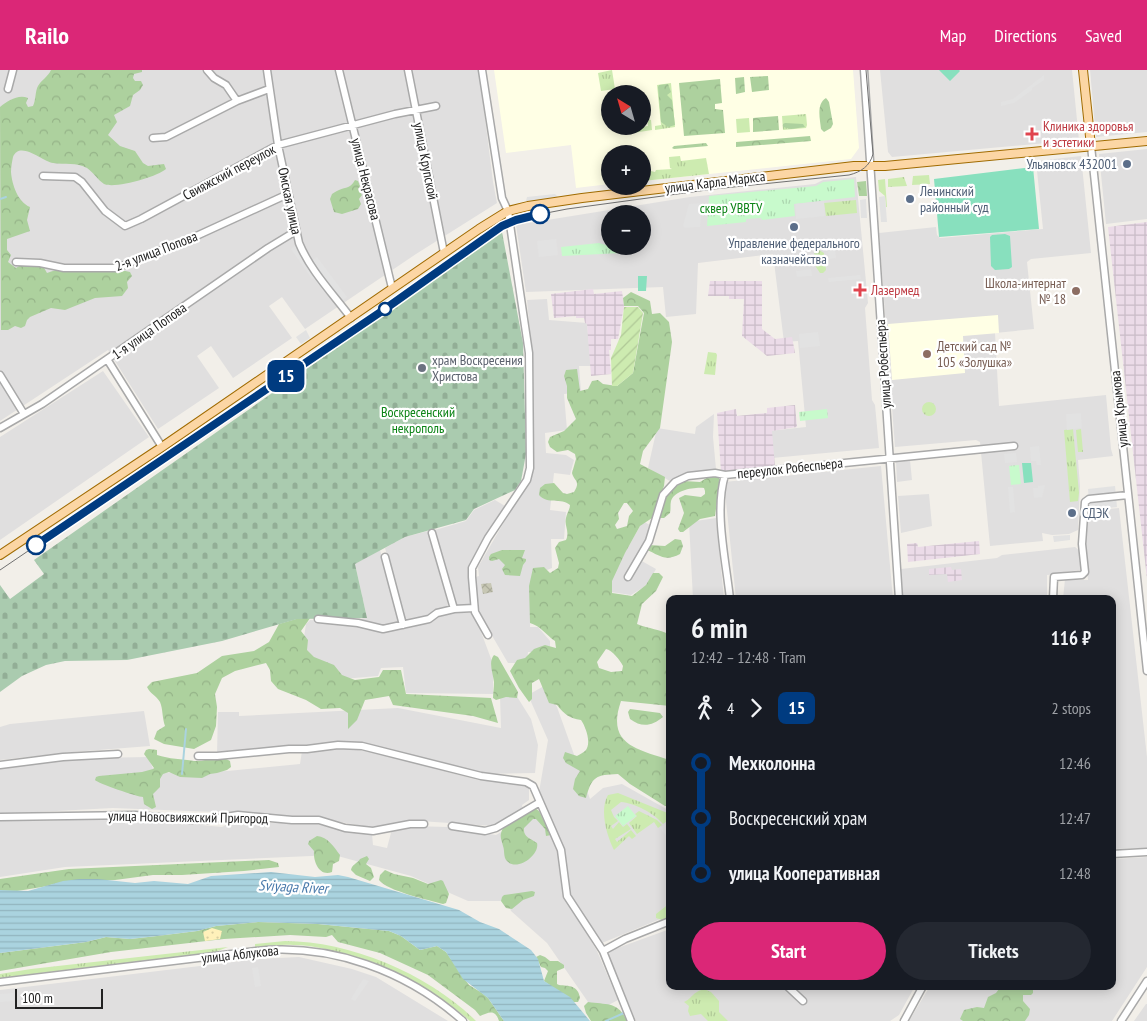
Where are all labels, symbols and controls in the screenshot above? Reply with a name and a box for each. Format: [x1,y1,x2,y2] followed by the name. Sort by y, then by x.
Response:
[25,20,69,51] text: Railo
[940,24,966,47] text: Map
[994,24,1057,47] text: Directions
[1085,24,1122,47] text: Saved
[601,85,651,135] north arrow
[601,85,651,255] map controls
[1043,117,1133,151] place label: Клиника здоровья и эстетики
[410,121,442,201] street label: улица Крупской
[1025,127,1039,141] marker: Клиника здоровья и эстетики
[347,136,385,222] street label: улица Некрасова
[180,140,279,204] street label: Свияжский переулок
[601,145,651,195] button: +
[1026,155,1117,173] place label: Ульяновск 432001
[1121,158,1133,170] marker: Ульяновск 432001
[274,166,306,236] street label: Омская улица
[664,167,766,197] street label: улица Карла Маркса
[919,182,989,216] place label: Ленинский районный суд
[904,193,916,205] marker: Ленинский районный суд
[700,199,763,217] park label: сквер УВВТУ
[530,204,550,224] unlabelled marker
[601,205,651,255] button: −
[788,221,800,233] marker: Управление федерального казначейства
[112,227,200,275] street label: 2-я улица Попова
[728,234,860,268] place label: Управление федерального казначейства
[985,274,1067,308] place label: Школа-интернат № 18
[870,281,919,299] place label: Лазермед
[853,283,867,297] marker: Лазермед
[1070,285,1082,297] marker: Школа-интернат № 18
[108,299,190,363] street label: 1-я улица Попова
[378,302,392,316] unlabelled marker
[871,319,895,409] street label: улица Робеспьера
[937,337,1012,371] place label: Детский сад № 105 «Золушка»
[921,348,933,360] marker: Детский сад № 105 «Золушка»
[432,351,523,385] place label: храм Воскресения Христова
[264,360,308,392] line badge: 15
[416,362,428,374] marker: храм Воскресения Христова
[277,364,295,387] text: 15
[1106,370,1132,448] street label: улица Крымова
[381,403,455,437] park label: Воскресенский некрополь
[736,454,844,482] street label: переулок Робеспьера
[1082,504,1109,522] place label: СДЭК
[1066,507,1078,519] marker: СДЭК
[26,535,46,555] unlabelled marker
[691,609,748,646] text: 6 min
[1051,626,1091,650] text: 116 ₽
[691,647,806,667] text: 12:42 – 12:48 · Tram
[691,694,719,722] icon: walk
[742,694,770,722] icon: forward
[788,696,805,719] text: 15
[727,698,734,718] text: 4
[1051,698,1091,718] text: 2 stops
[729,751,815,775] text: Мехколонна
[1059,753,1091,773] text: 12:46
[729,806,867,830] text: Воскресенский храм
[108,807,268,827] street label: улица Новосвияжский Пригород
[1059,808,1091,828] text: 12:47
[729,861,880,885] text: улица Кооперативная
[1059,863,1091,883] text: 12:48
[258,875,330,898] water label: Sviyaga River
[691,922,886,980] button: Start
[896,922,1091,980] button: Tickets
[200,941,280,967] street label: улица Аблукова
[15,986,102,1009] scale bar
[22,989,53,1007] text: 100 m

